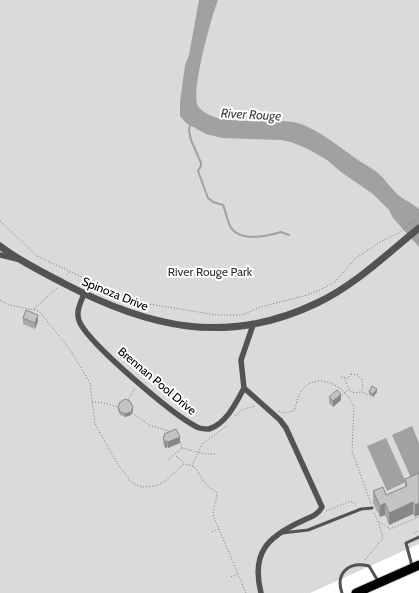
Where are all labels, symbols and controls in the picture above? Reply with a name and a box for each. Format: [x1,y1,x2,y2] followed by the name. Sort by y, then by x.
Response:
[220,104,282,124] water label: River Rouge
[168,264,253,279] park label: River Rouge Park
[80,273,151,314] street label: Spinoza Drive
[115,343,200,418] street label: Brennan Pool Drive

